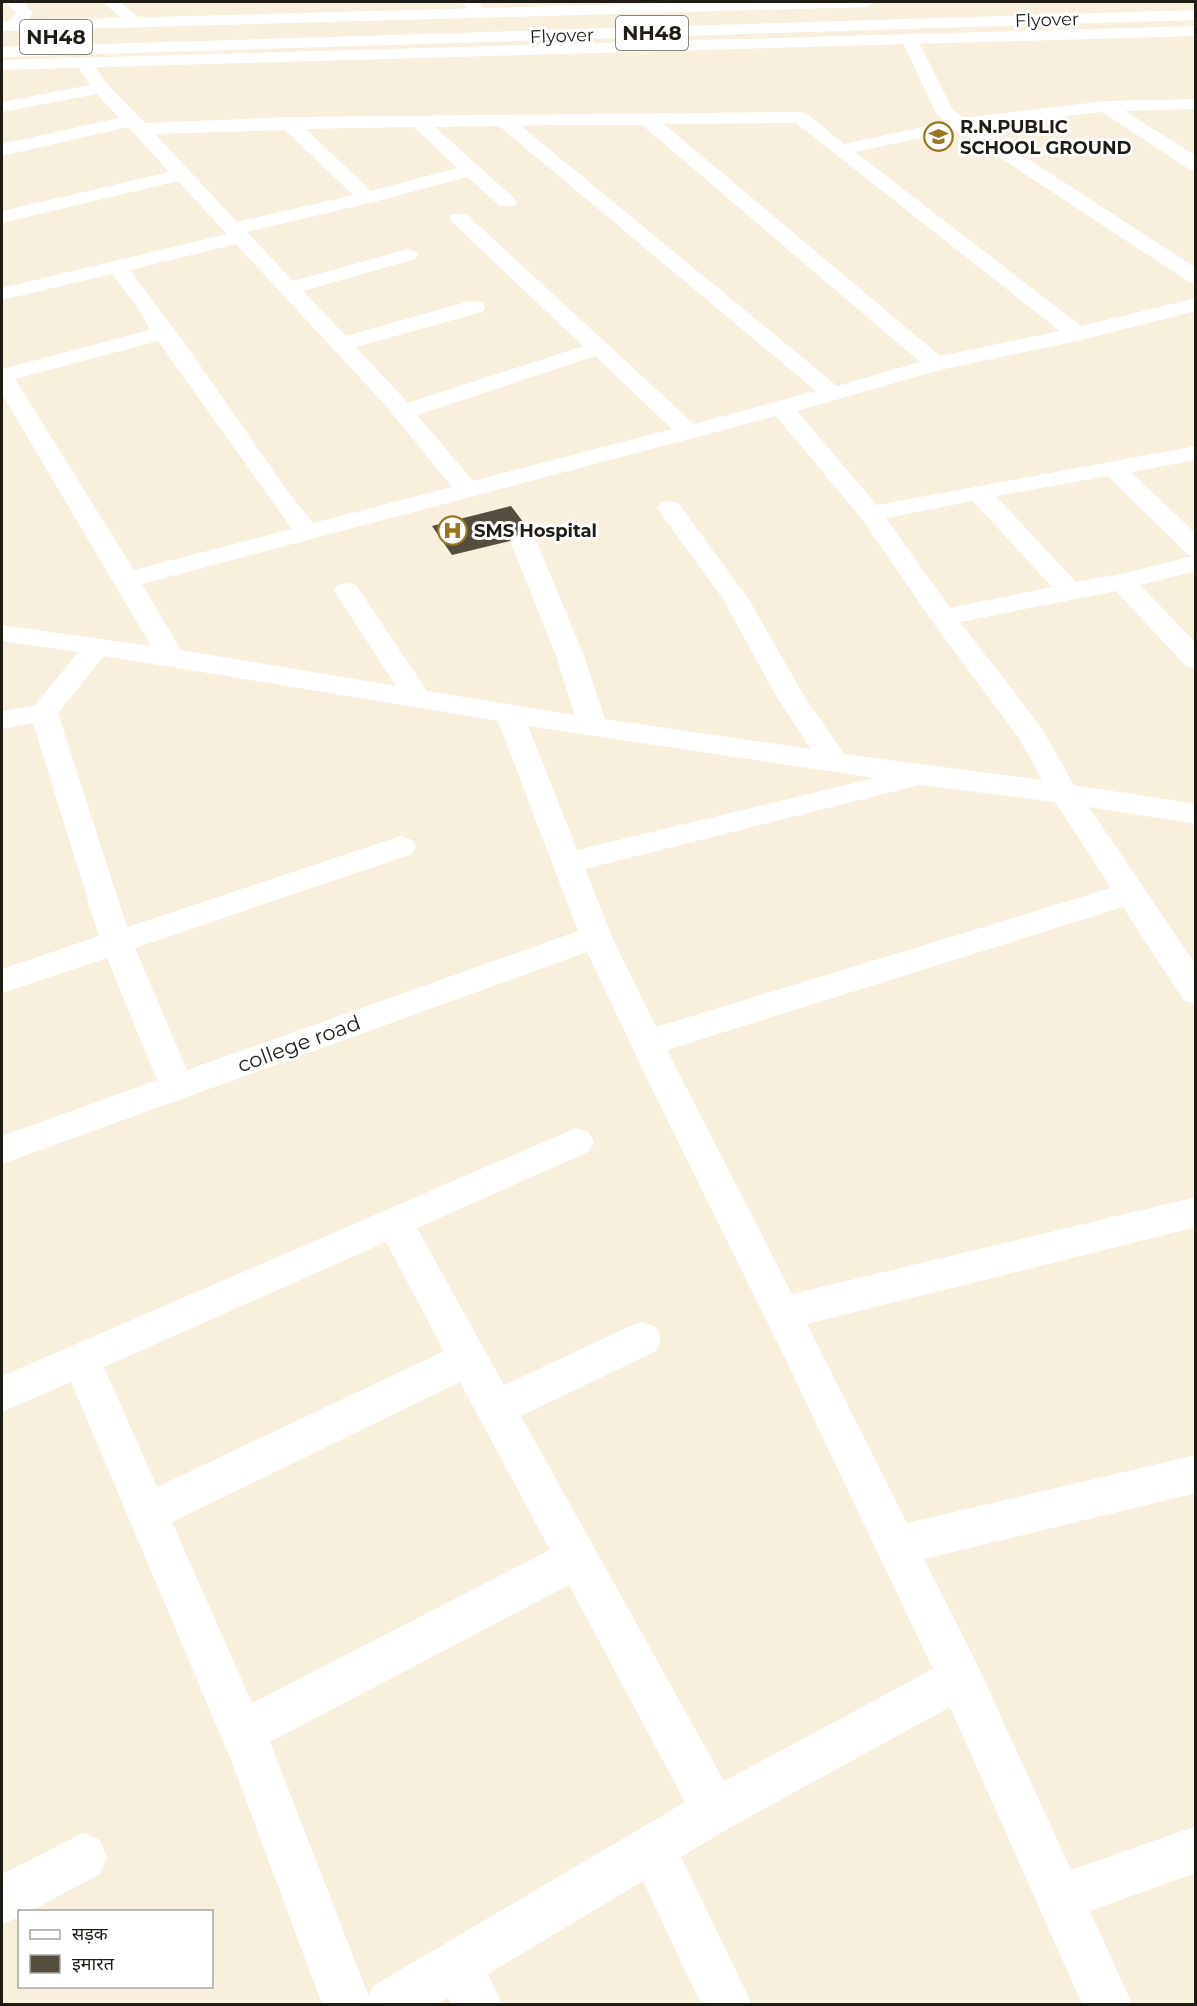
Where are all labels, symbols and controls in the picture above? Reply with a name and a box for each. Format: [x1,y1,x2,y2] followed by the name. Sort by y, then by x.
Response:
[1015,8,1079,32] street label: Flyover
[616,16,688,50] road number: NH48
[20,20,92,54] road number: NH48
[530,24,594,48] street label: Flyover
[960,116,1131,159] place label: R.N.PUBLIC SCHOOL GROUND
[923,121,955,153] school or university icon: R.N.PUBLIC SCHOOL GROUND
[437,515,469,547] hospital icon: SMS Hospital
[474,520,597,542] place label: SMS Hospital
[234,1010,364,1077] street label: college road
[18,1910,213,1988] legend
[72,1923,109,1945] text: सड़क
[72,1953,115,1975] text: इमारत

